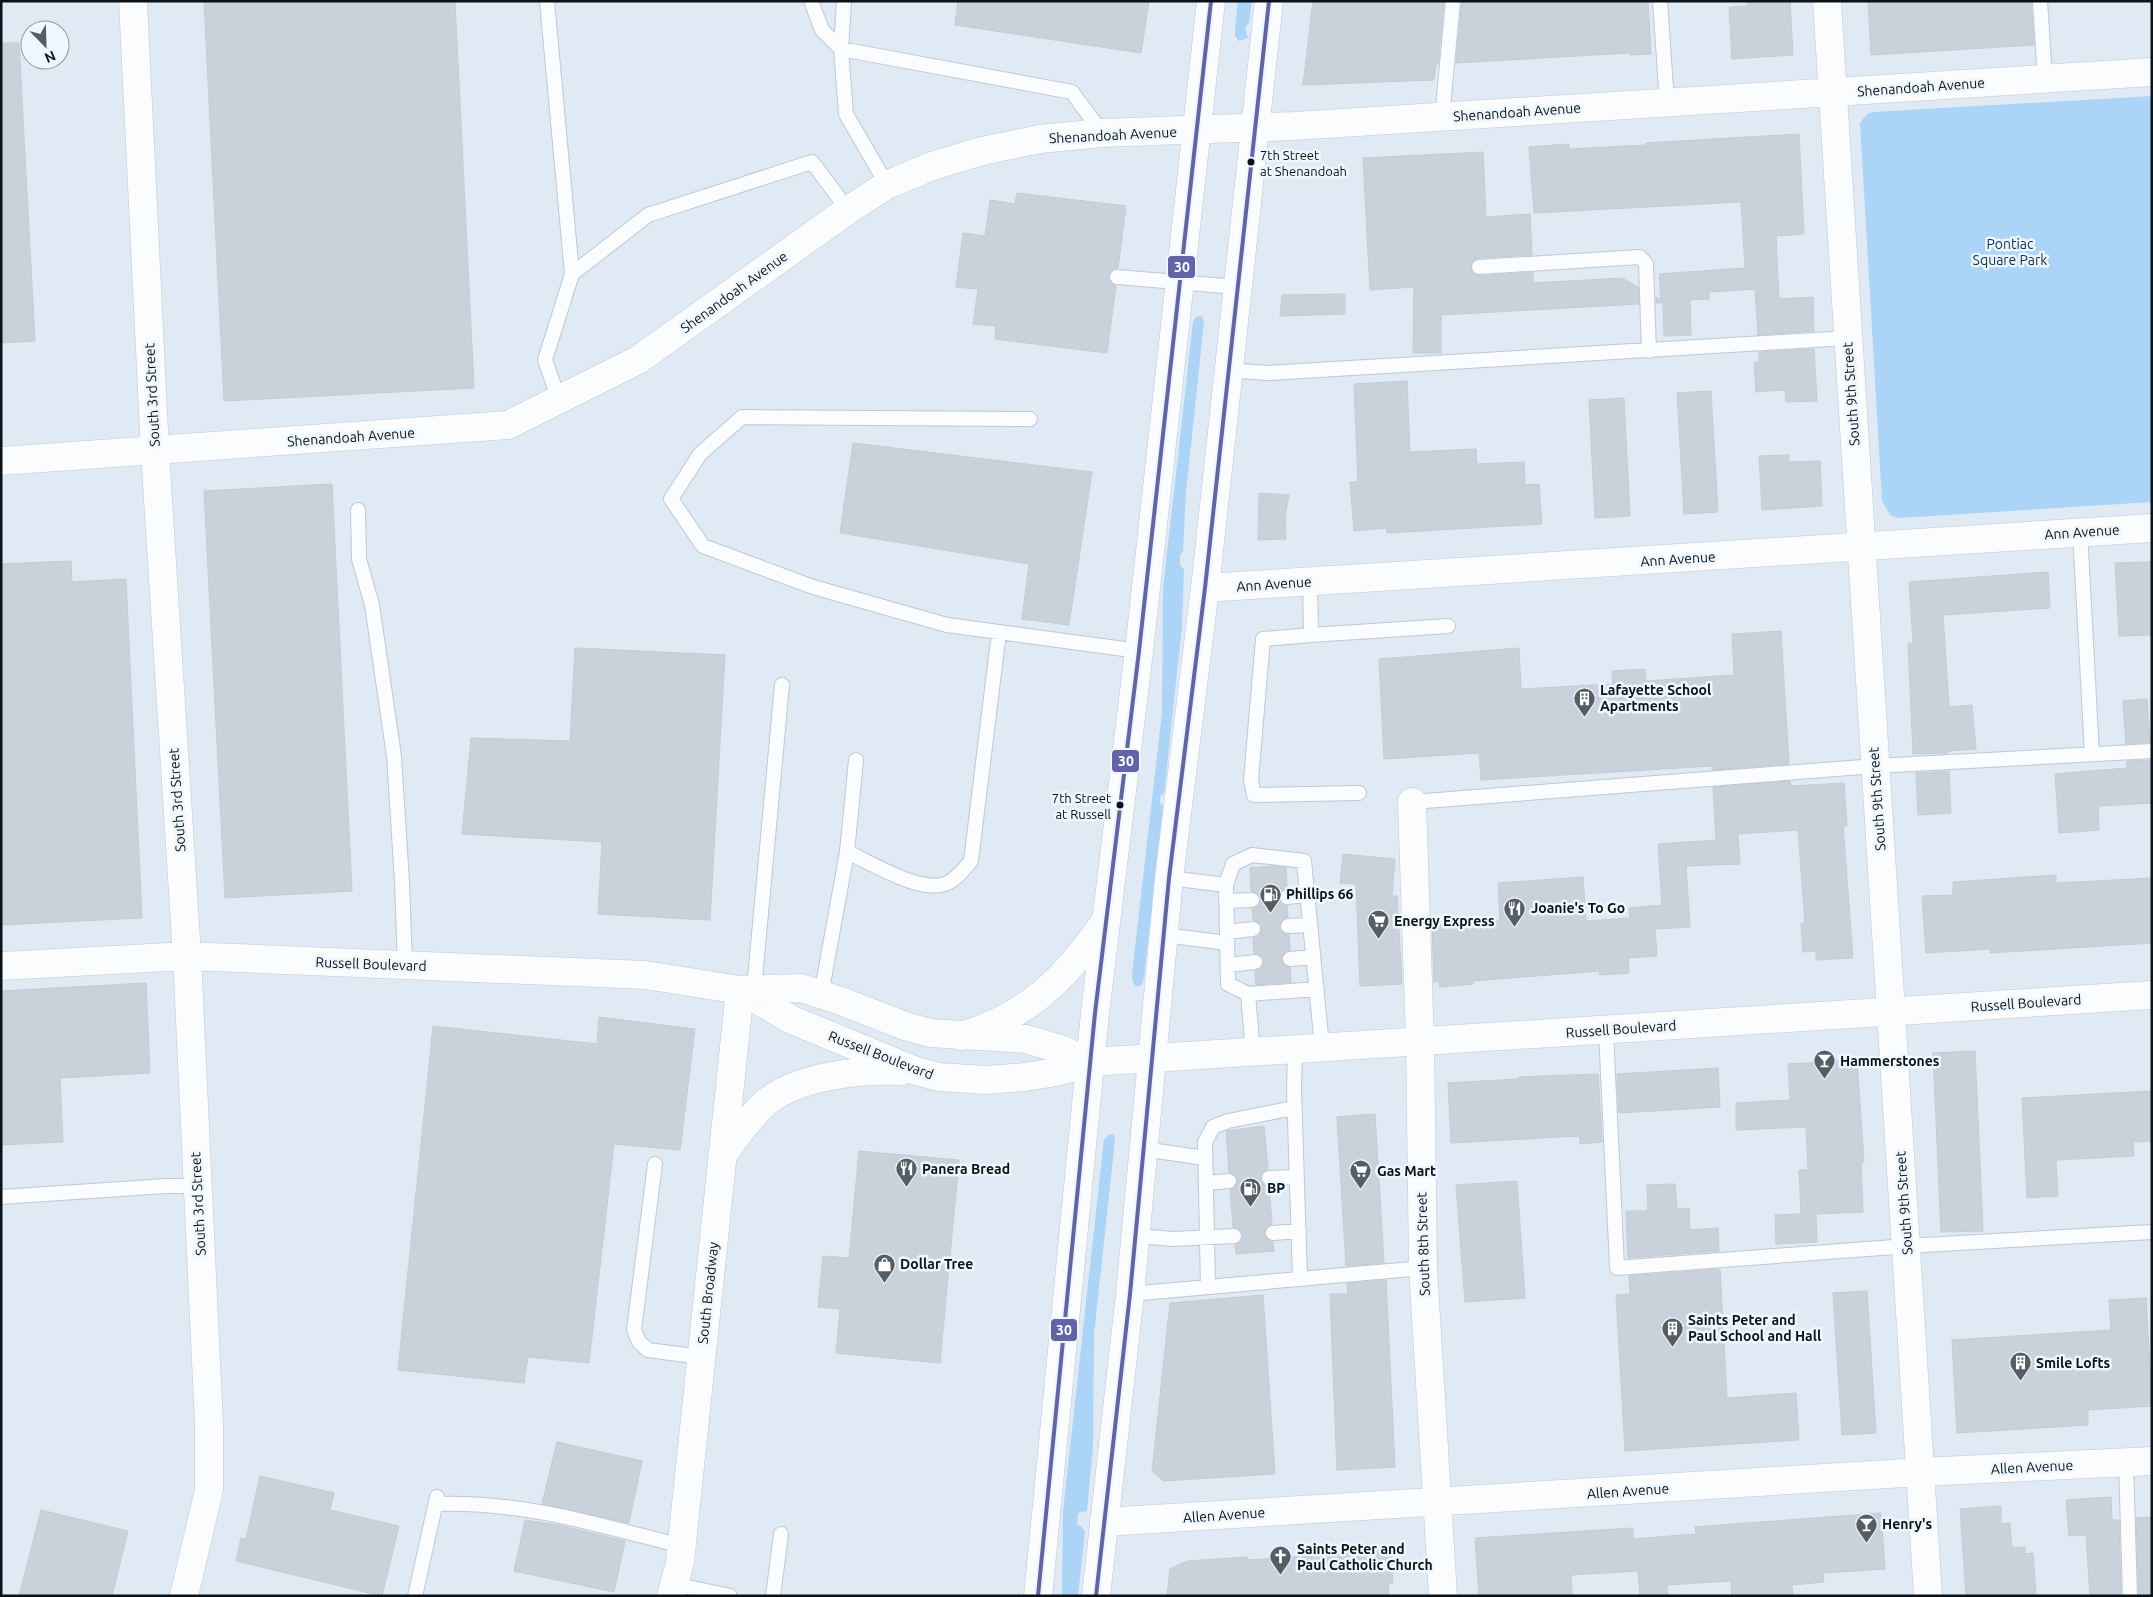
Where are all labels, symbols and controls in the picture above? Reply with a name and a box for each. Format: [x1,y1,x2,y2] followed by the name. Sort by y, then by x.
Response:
[20,20,70,70] north arrow
[42,48,58,66] text: N
[1857,75,1985,99] street label: Shenandoah Avenue
[1453,100,1581,124] street label: Shenandoah Avenue
[1049,124,1177,146] street label: Shenandoah Avenue
[1260,148,1347,178] place label: 7th Street at Shenandoah
[1246,157,1256,167] marker: 7th Street at Shenandoah
[1973,236,2047,268] park label: Pontiac Square Park
[677,248,791,336] street label: Shenandoah Avenue
[1167,255,1196,279] line badge: 30
[1174,259,1190,275] text: 30
[1839,341,1863,446] street label: South 9th Street
[141,342,163,447] street label: South 3rd Street
[287,425,415,449] street label: Shenandoah Avenue
[2044,521,2120,543] street label: Ann Avenue
[1640,548,1716,570] street label: Ann Avenue
[1236,573,1312,595] street label: Ann Avenue
[1600,682,1711,714] place label: Lafayette School Apartments
[1572,686,1596,717] building icon: Lafayette School Apartments
[1865,746,1889,851] street label: South 9th Street
[165,747,189,852] street label: South 3rd Street
[1111,749,1140,773] line badge: 30
[1118,753,1134,769] text: 30
[1052,791,1112,821] place label: 7th Street at Russell
[1115,800,1125,810] marker: 7th Street at Russell
[1258,882,1282,913] fuel station icon: Phillips 66
[1286,886,1354,902] place label: Phillips 66
[1503,896,1527,927] restaurant icon: Joanie's To Go
[1531,900,1625,916] place label: Joanie's To Go
[1366,909,1390,940] supermarket icon: Energy Express
[1394,913,1495,929] place label: Energy Express
[315,954,427,974] street label: Russell Boulevard
[1970,991,2082,1015] street label: Russell Boulevard
[1565,1017,1677,1041] street label: Russell Boulevard
[826,1028,936,1082] street label: Russell Boulevard
[1812,1049,1836,1080] bar icon: Hammerstones
[1840,1053,1940,1069] place label: Hammerstones
[1892,1150,1916,1255] street label: South 9th Street
[187,1151,209,1256] street label: South 3rd Street
[894,1157,918,1188] restaurant icon: Panera Bread
[1349,1159,1373,1190] supermarket icon: Gas Mart
[922,1161,1010,1177] place label: Panera Bread
[1377,1163,1436,1179] place label: Gas Mart
[1239,1176,1263,1207] fuel station icon: BP
[1267,1180,1285,1196] place label: BP
[1413,1191,1433,1296] street label: South 8th Street
[695,1241,721,1345] street label: South Broadway
[872,1252,896,1283] shop icon: Dollar Tree
[900,1256,973,1272] place label: Dollar Tree
[1688,1312,1821,1344] place label: Saints Peter and Paul School and Hall
[1660,1316,1684,1347] building icon: Saints Peter and Paul School and Hall
[1050,1318,1078,1342] line badge: 30
[1056,1322,1072,1338] text: 30
[2008,1351,2032,1382] building icon: Smile Lofts
[2036,1355,2110,1371] place label: Smile Lofts
[1990,1457,2074,1477] street label: Allen Avenue
[1586,1480,1670,1502] street label: Allen Avenue
[1182,1504,1266,1526] street label: Allen Avenue
[1854,1512,1878,1543] bar icon: Henry's
[1882,1516,1932,1532] place label: Henry's
[1297,1541,1433,1573] place label: Saints Peter and Paul Catholic Church
[1269,1545,1293,1576] church icon: Saints Peter and Paul Catholic Church

